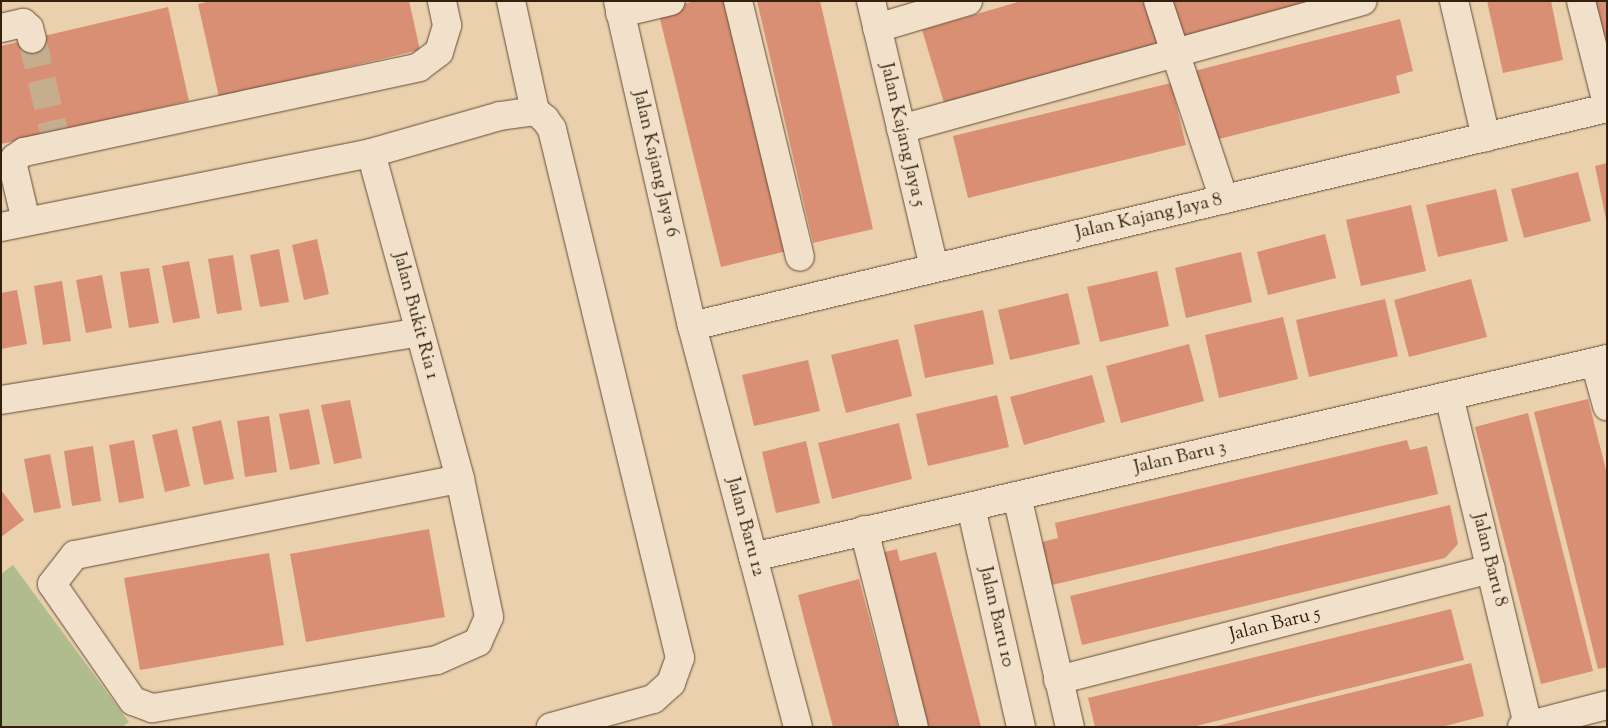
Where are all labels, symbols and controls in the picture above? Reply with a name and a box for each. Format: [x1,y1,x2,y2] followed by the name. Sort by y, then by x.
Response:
[874,61,930,209] street label: Jalan Kajang Jaya 5
[627,88,683,240] street label: Jalan Kajang Jaya 6
[1073,189,1225,245] street label: Jalan Kajang Jaya 8
[387,250,443,382] street label: Jalan Bukit Ria 1
[1132,436,1228,480] street label: Jalan Baru 3
[721,475,769,579] street label: Jalan Baru 12
[1466,511,1512,609] street label: Jalan Baru 8
[973,564,1019,670] street label: Jalan Baru 10
[1227,603,1323,647] street label: Jalan Baru 5

